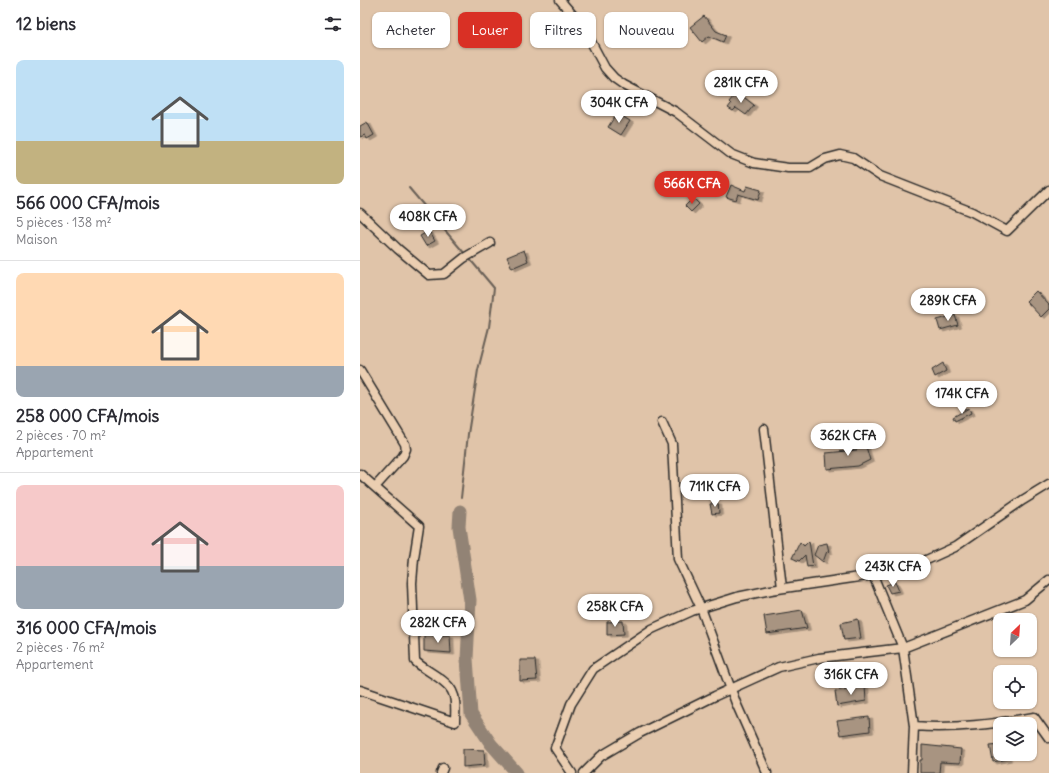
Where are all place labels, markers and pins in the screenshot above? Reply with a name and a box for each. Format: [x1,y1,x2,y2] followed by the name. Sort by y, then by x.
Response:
[700,70,782,104] pin: 281K CFA
[578,90,660,124] pin: 304K CFA
[651,171,733,205] pin: 566K CFA
[387,204,469,238] pin: 408K CFA
[907,288,989,322] pin: 289K CFA
[921,381,1003,415] pin: 174K CFA
[807,423,889,457] pin: 362K CFA
[674,474,756,508] pin: 711K CFA
[852,554,934,588] pin: 243K CFA
[574,594,656,628] pin: 258K CFA
[397,610,479,644] pin: 282K CFA
[810,662,892,696] pin: 316K CFA

